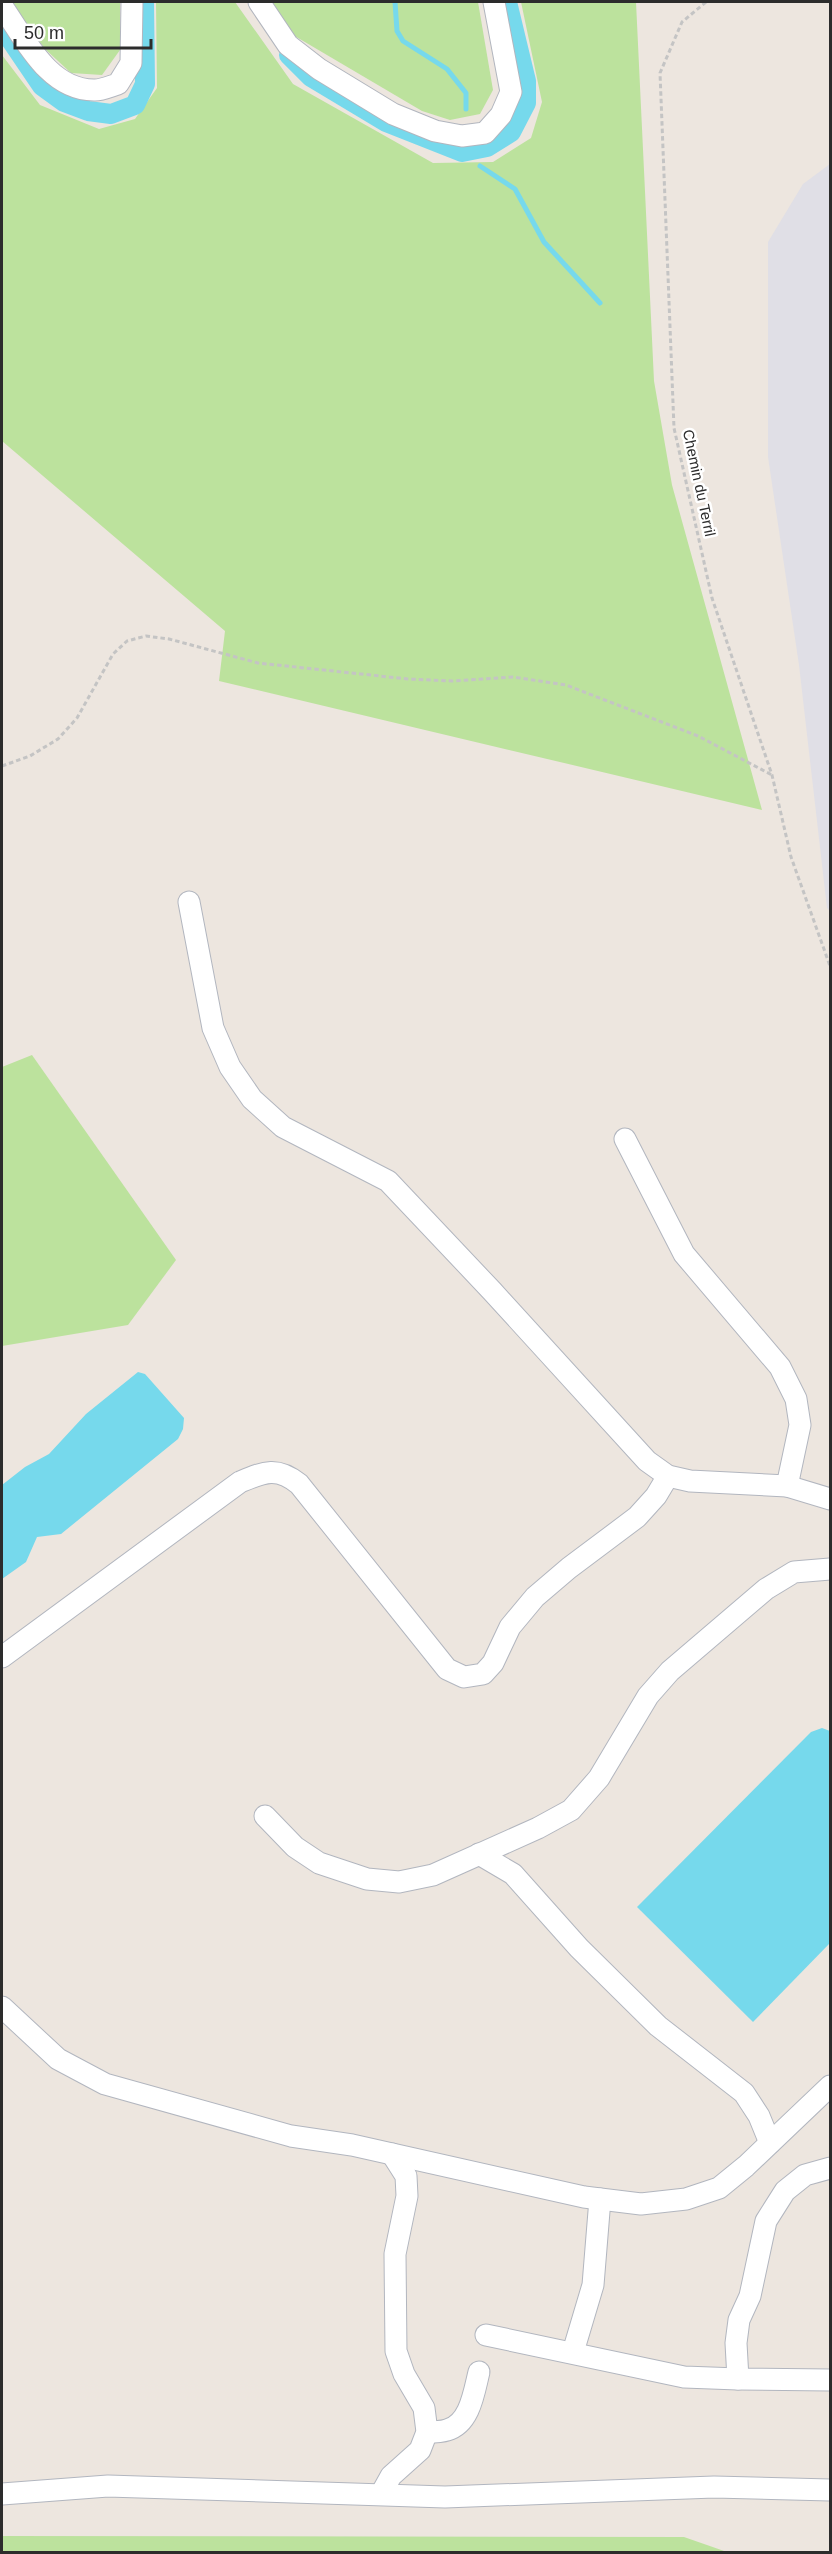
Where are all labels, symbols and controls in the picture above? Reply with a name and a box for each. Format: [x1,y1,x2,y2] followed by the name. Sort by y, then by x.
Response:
[15,12,152,50] scale bar
[24,23,64,43] text: 50 m
[680,428,719,538] street label: Chemin du Terril

